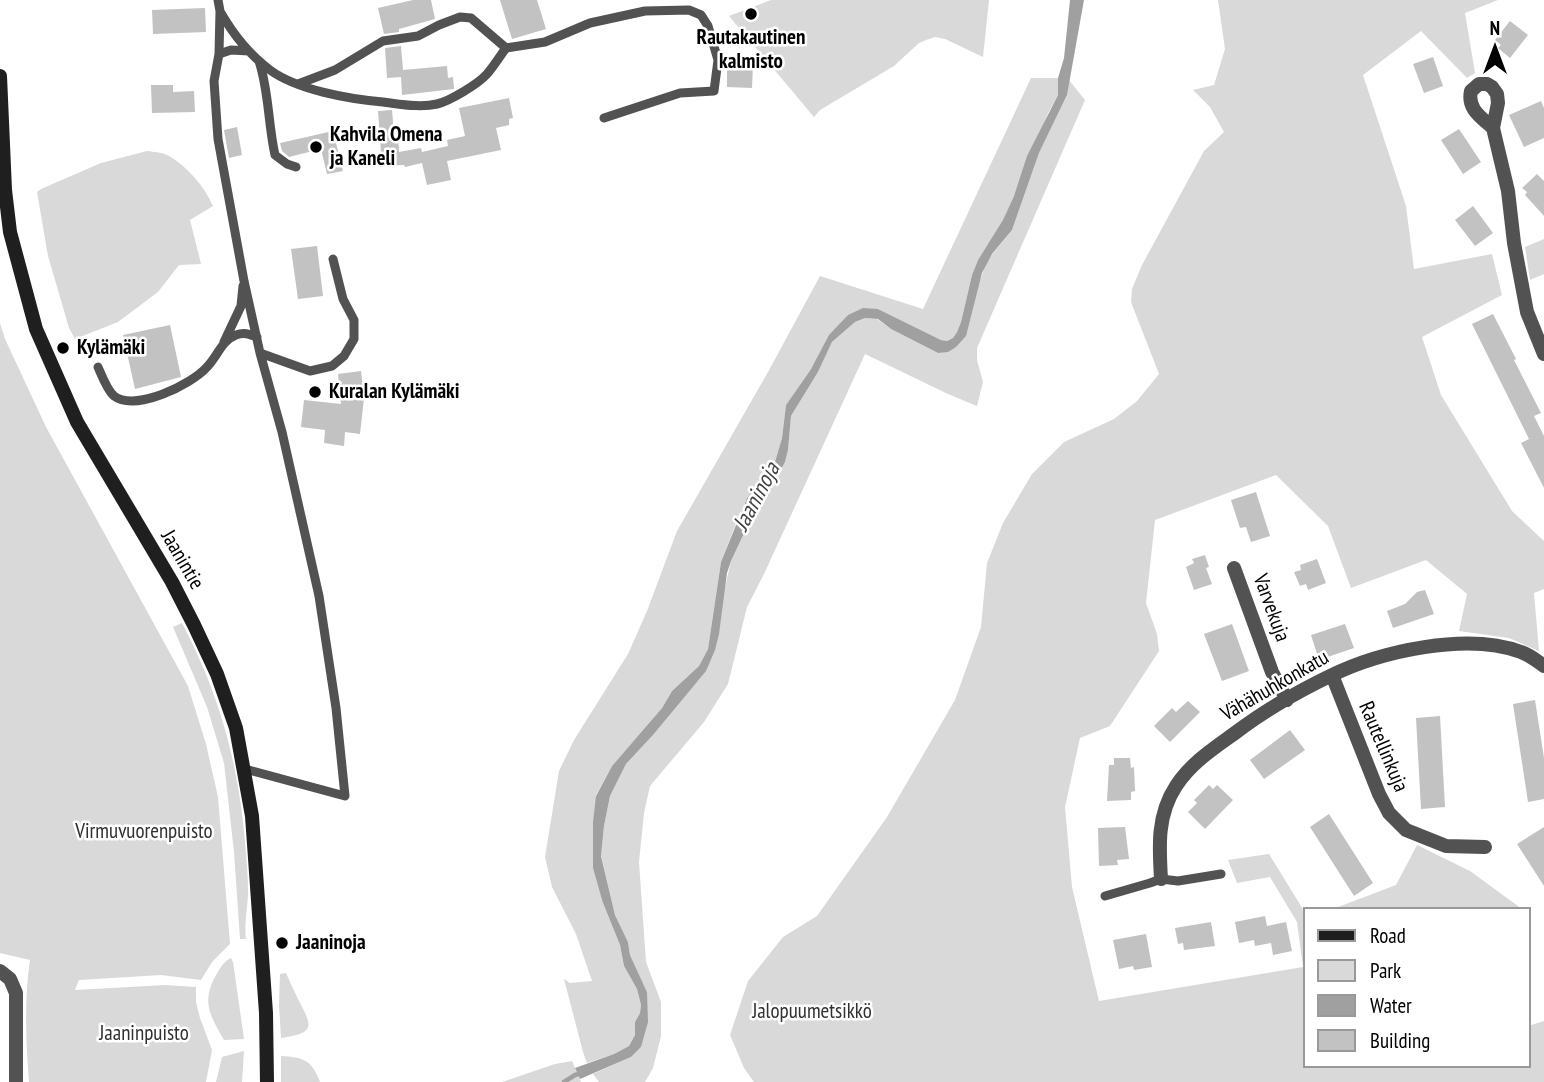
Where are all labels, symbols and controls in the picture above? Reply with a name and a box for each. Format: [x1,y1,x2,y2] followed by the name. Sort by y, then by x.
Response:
[743,6,759,22] marker: Rautakautinen kalmisto
[1460,14,1530,84] north arrow
[1490,16,1500,40] text: N
[697,25,805,75] place label: Rautakautinen kalmisto
[330,122,443,172] place label: Kahvila Omena ja Kaneli
[308,139,324,155] marker: Kahvila Omena ja Kaneli
[77,335,145,361] place label: Kylämäki
[55,340,71,356] marker: Kylämäki
[329,379,459,405] place label: Kuralan Kylämäki
[307,384,323,400] marker: Kuralan Kylämäki
[728,458,786,536] water label: Jaaninoja
[155,526,209,594] street label: Jaanintie
[1247,571,1295,645] street label: Varvekuja
[1217,645,1333,727] street label: Vähähuhkonkatu
[1353,698,1413,796] street label: Rautellinkuja
[75,819,213,845] park label: Virmuvuorenpuisto
[1302,907,1530,1068] legend
[1370,922,1406,949] text: Road
[296,930,366,956] place label: Jaaninoja
[274,935,290,951] marker: Jaaninoja
[1370,957,1401,984] text: Park
[1370,992,1412,1019] text: Water
[752,999,872,1025] park label: Jalopuumetsikkö
[99,1021,189,1047] park label: Jaaninpuisto
[1370,1027,1430,1054] text: Building

